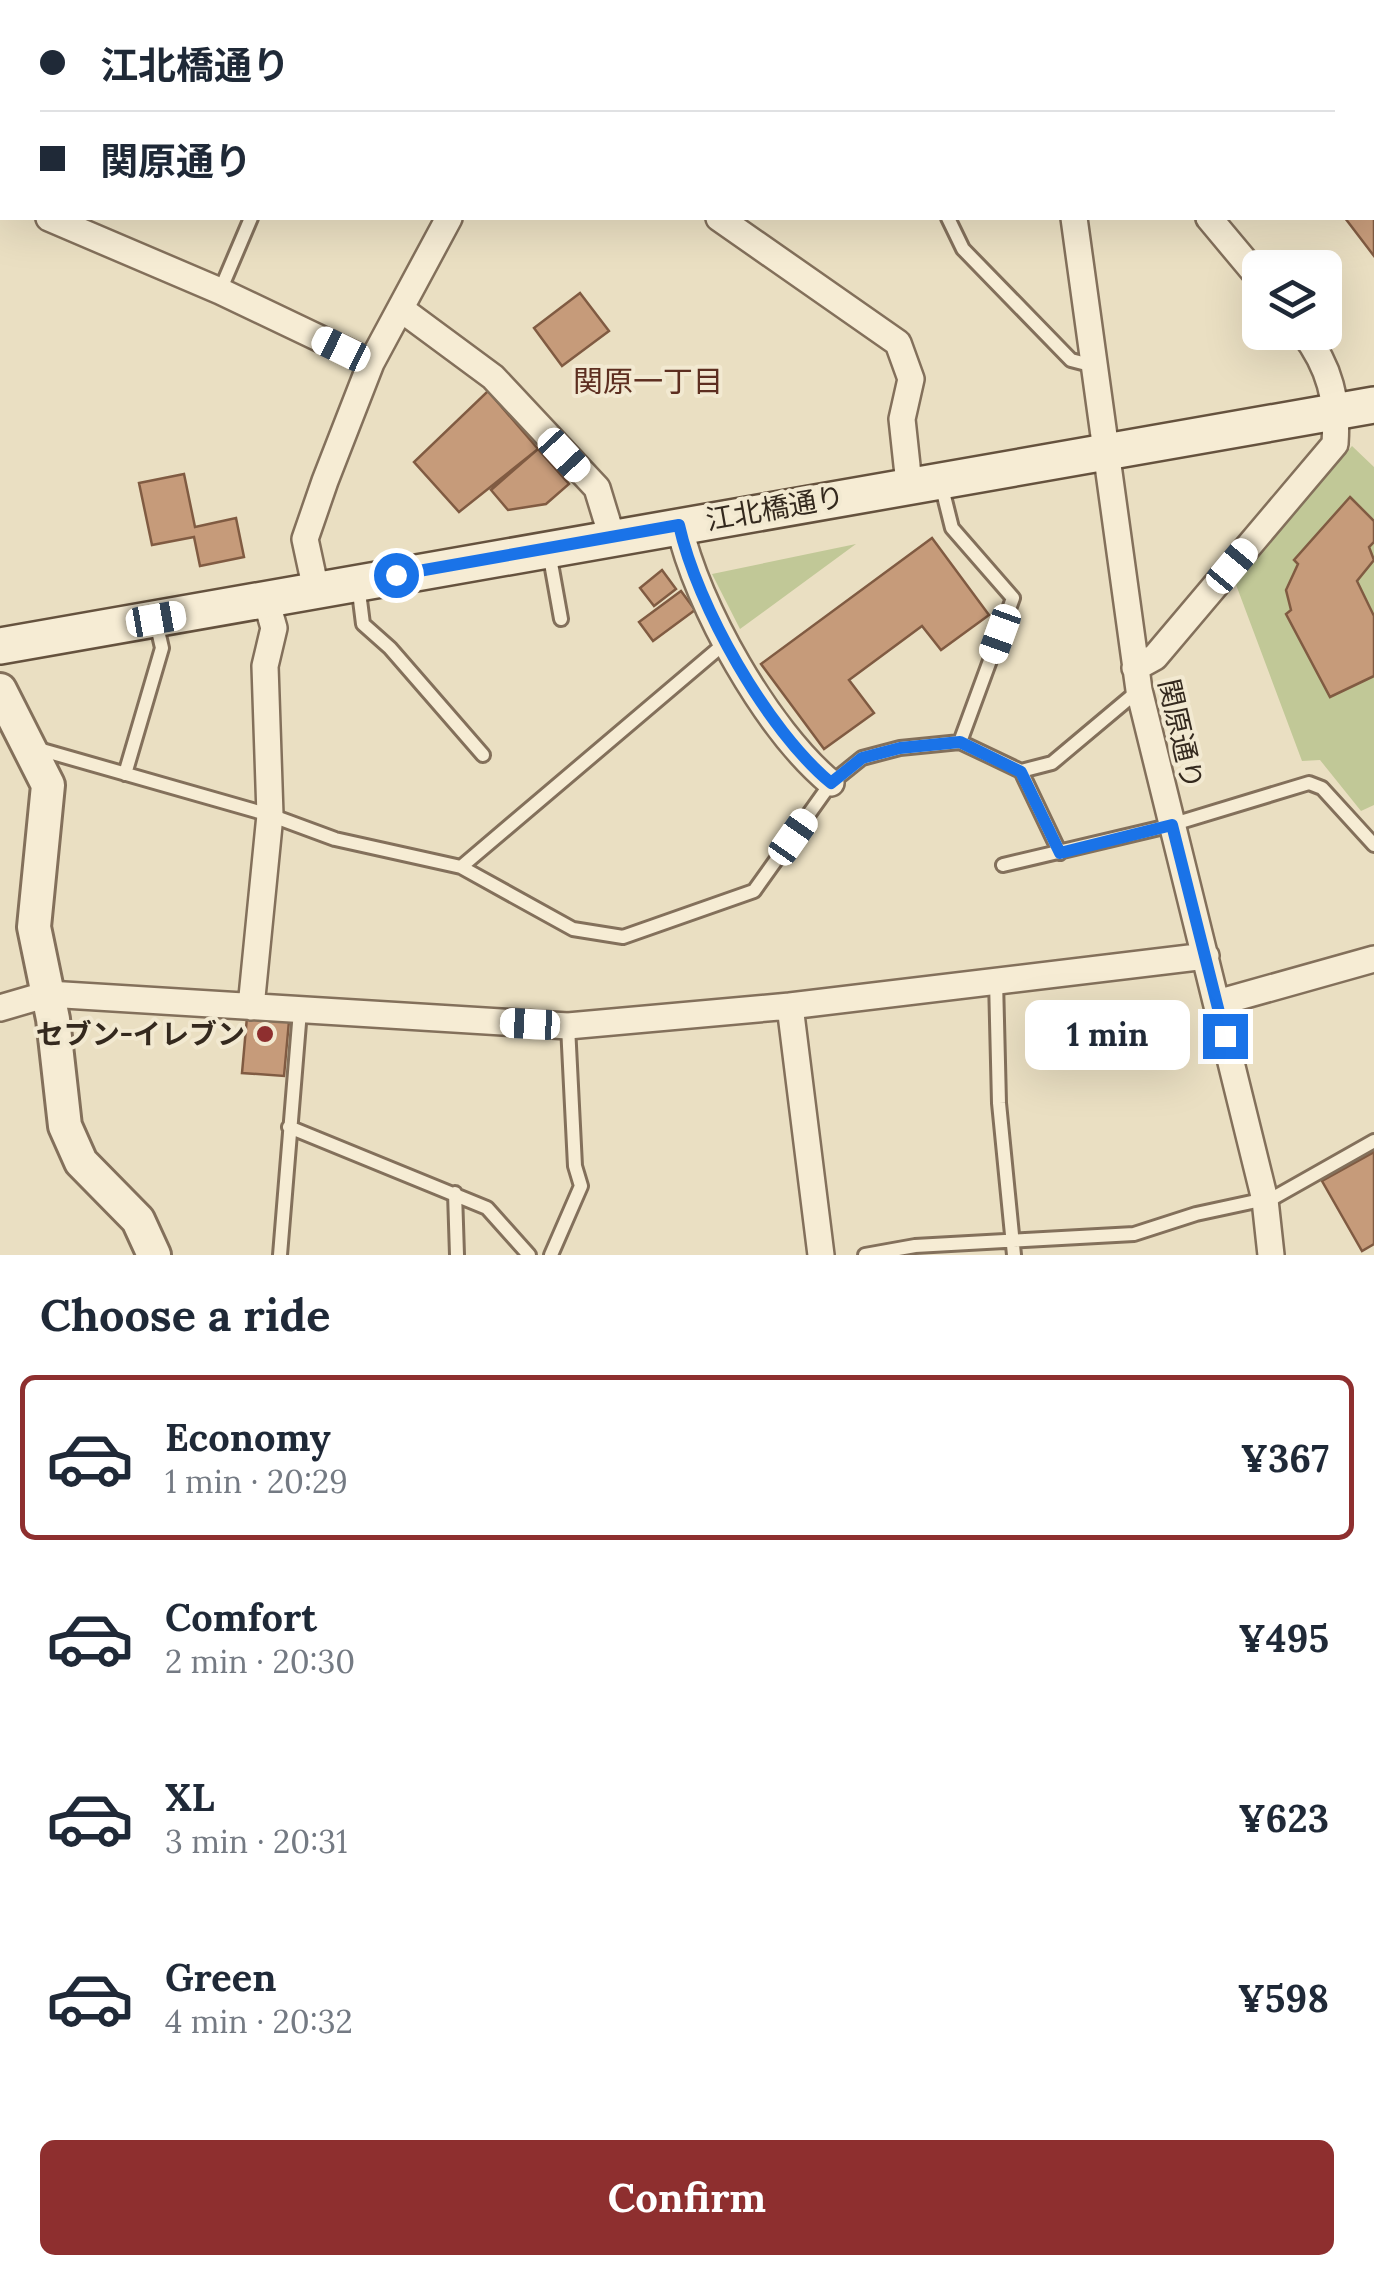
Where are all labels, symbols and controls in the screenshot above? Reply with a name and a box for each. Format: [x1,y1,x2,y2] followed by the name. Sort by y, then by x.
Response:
[100,41,290,89] text: 江北橋通り
[100,137,252,185] text: 関原通り
[1242,250,1342,350] map controls
[1242,250,1342,350] button: layers
[307,322,375,376] car
[573,362,723,400] district label: 関原一丁目
[533,423,595,487] car
[703,478,847,538] street label: 江北橋通り
[1201,533,1263,599] car
[374,553,419,598] route start
[124,599,188,639] car
[976,601,1024,667] car
[1151,675,1211,793] street label: 関原通り
[764,804,822,870] car
[1025,1001,1190,1071] callout: 1 min
[499,1007,561,1041] car
[1067,1014,1148,1055] text: 1 min
[1203,1014,1248,1059] route end
[36,1016,245,1052] place label: セブン-イレブン
[254,1023,276,1045] marker: セブン-イレブン
[40,1286,330,1343] text: Choose a ride
[45,1413,135,1503] icon: car
[165,1413,331,1461] text: Economy
[1241,1434,1329,1482] text: ¥367
[165,1461,348,1502] text: 1 min · 20:29
[45,1593,135,1683] icon: car
[165,1593,317,1641] text: Comfort
[1238,1614,1329,1662] text: ¥495
[165,1641,355,1682] text: 2 min · 20:30
[45,1773,135,1863] icon: car
[165,1773,215,1821] text: XL
[1238,1794,1329,1842] text: ¥623
[165,1821,348,1862] text: 3 min · 20:31
[45,1953,135,2043] icon: car
[165,1953,277,2001] text: Green
[1237,1974,1329,2022] text: ¥598
[165,2001,353,2042] text: 4 min · 20:32
[40,2140,1334,2255] button: Confirm

